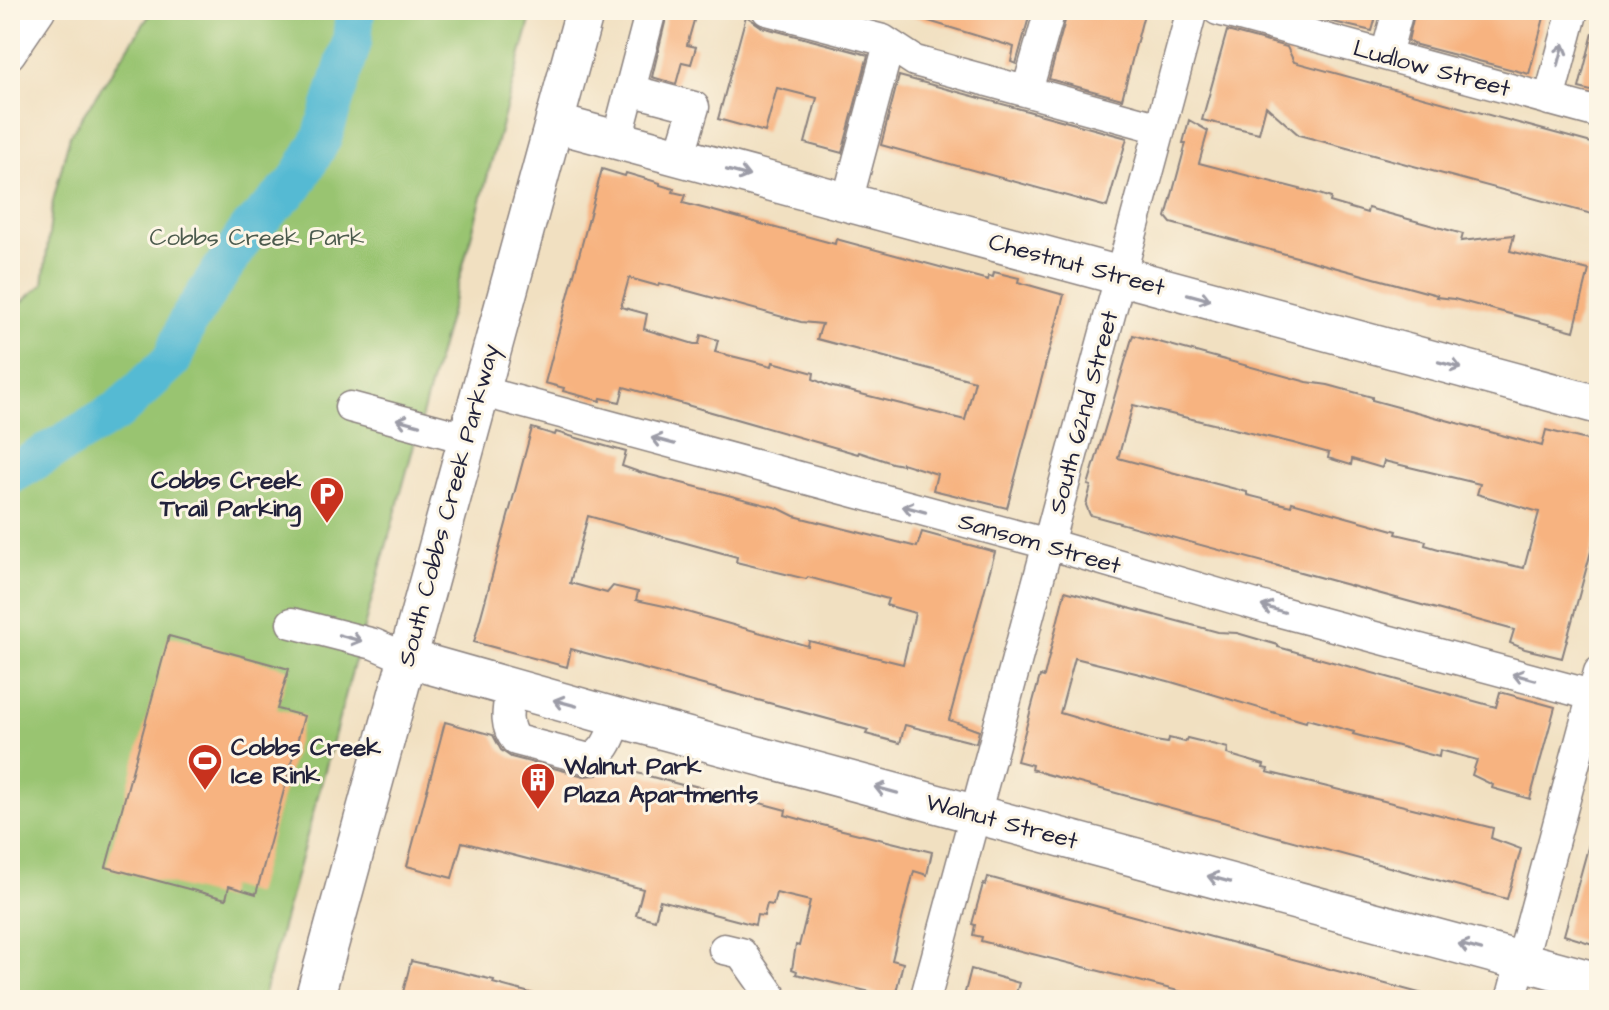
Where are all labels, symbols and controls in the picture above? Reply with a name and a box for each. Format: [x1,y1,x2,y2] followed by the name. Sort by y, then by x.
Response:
[1349,32,1514,106] street label: Ludlow Street
[1554,42,1569,68] one-way arrow
[724,166,750,181] one-way arrow
[149,221,365,255] park label: Cobbs Creek Park
[985,225,1169,305] street label: Chestnut Street
[1186,291,1212,306] one-way arrow
[1040,307,1128,518] street label: South 62nd Street
[390,340,509,670] street label: South Cobbs Creek Parkway
[1437,358,1463,373] one-way arrow
[396,414,422,429] one-way arrow
[651,433,677,448] one-way arrow
[151,464,302,527] place label: Cobbs Creek Trail Parking
[308,475,346,525] parking icon: Cobbs Creek Trail Parking
[902,500,928,515] one-way arrow
[955,505,1125,583] street label: Sansom Street
[1260,601,1286,616] one-way arrow
[337,631,362,646] one-way arrow
[1511,668,1537,683] one-way arrow
[552,695,578,710] one-way arrow
[231,731,381,793] place label: Cobbs Creek Ice Rink
[186,742,224,792] sports icon: Cobbs Creek Ice Rink
[563,750,758,812] place label: Walnut Park Plaza Apartments
[519,761,557,811] building icon: Walnut Park Plaza Apartments
[874,782,900,797] one-way arrow
[922,785,1082,859] street label: Walnut Street
[1206,871,1232,886] one-way arrow
[1457,939,1483,954] one-way arrow

